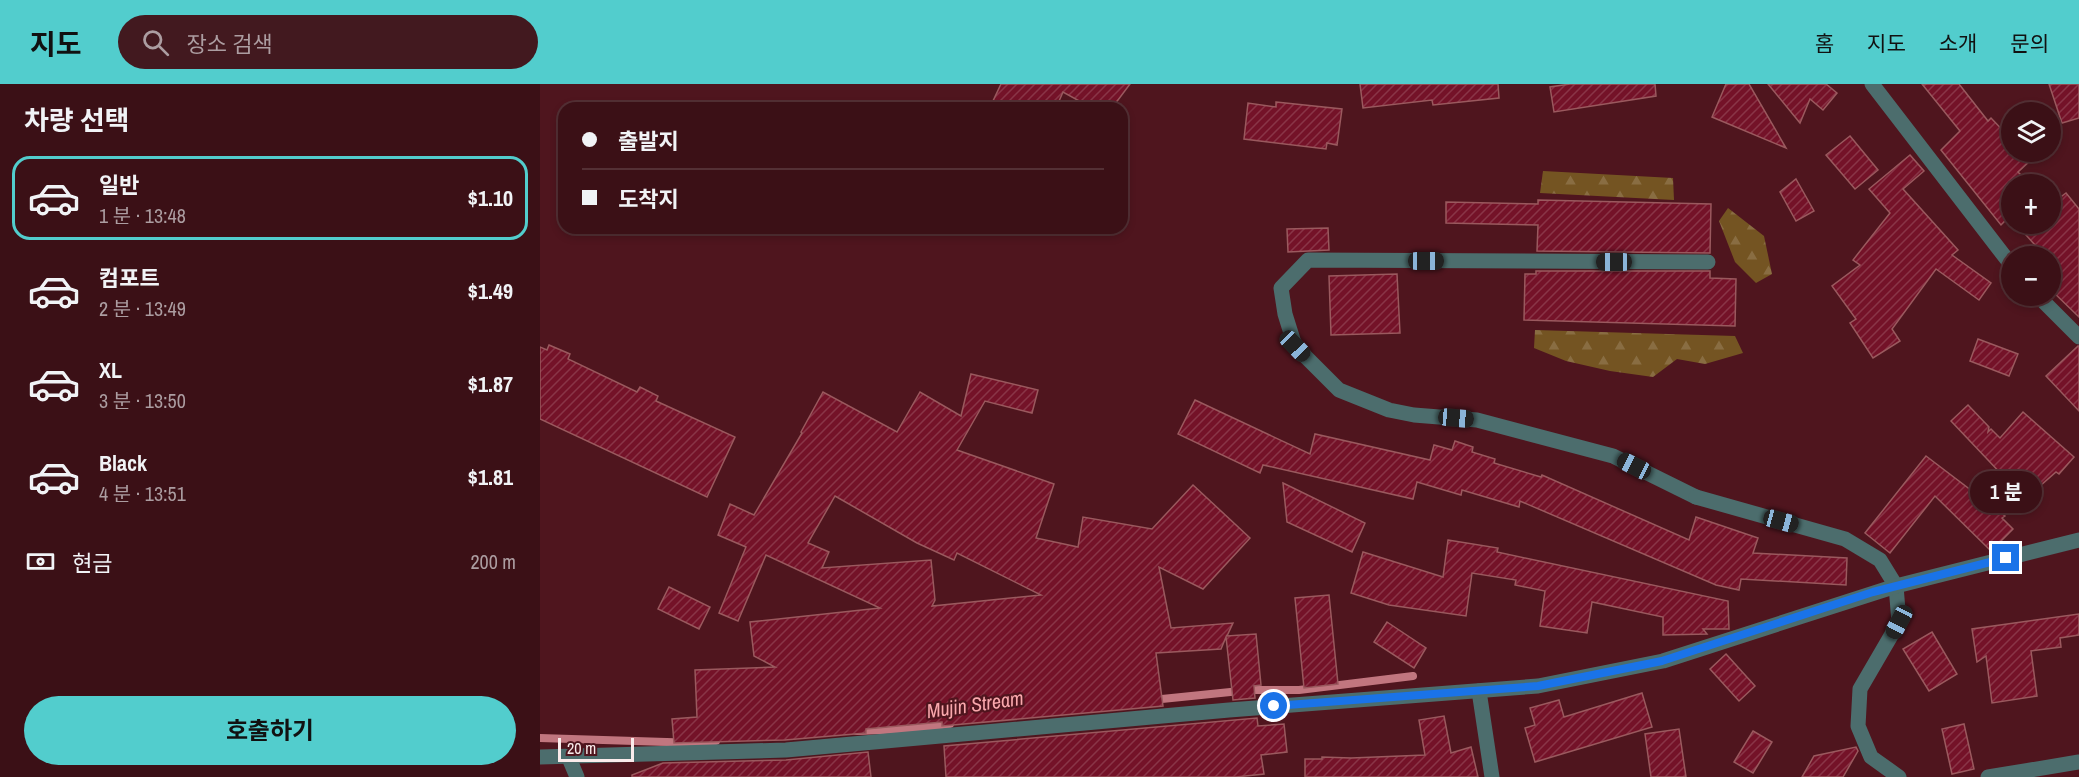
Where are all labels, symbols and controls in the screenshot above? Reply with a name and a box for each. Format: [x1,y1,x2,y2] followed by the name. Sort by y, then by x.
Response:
[118,15,538,69] search box
[30,25,82,63] text: 지도
[139,26,172,59] icon: search
[187,29,273,59] text: 장소 검색
[1815,29,1834,58] text: 홈
[1867,29,1906,58] text: 지도
[1939,29,1977,58] text: 소개
[2010,29,2049,58] text: 문의
[24,102,130,138] text: 차량 선택
[2001,102,2061,306] map controls
[2001,102,2061,162] button: layers
[618,126,679,156] text: 출발지
[99,170,139,200] text: 일반
[27,171,81,225] icon: car
[2001,174,2061,234] button: +
[468,183,513,213] text: $1.10
[618,184,679,214] text: 도착지
[99,202,186,229] text: 1 분 · 13:48
[2001,246,2061,306] button: −
[1408,252,1444,270] car
[1596,253,1632,271] car
[99,263,160,293] text: 컴포트
[27,264,81,318] icon: car
[468,276,513,306] text: $1.49
[99,295,186,322] text: 2 분 · 13:49
[1276,327,1314,365] car
[99,355,122,385] text: XL
[27,357,81,411] icon: car
[468,369,513,399] text: $1.87
[99,387,186,414] text: 3 분 · 13:50
[1437,407,1475,429] car
[99,448,147,478] text: Black
[27,450,81,504] icon: car
[1614,450,1654,482] car
[468,462,513,492] text: $1.81
[1970,471,2042,513] callout: 1 분
[1990,478,2022,505] text: 1 분
[99,480,186,507] text: 4 분 · 13:51
[1761,508,1801,534] car
[1992,544,2019,571] route end
[24,545,57,578] icon: cash
[72,548,112,578] text: 현금
[470,548,516,575] text: 200 m
[1883,602,1915,642] car
[925,684,1025,724] water label: Mujin Stream
[1260,692,1287,719] route start
[24,696,516,765] button: 호출하기
[558,735,634,762] scale bar
[567,737,596,759] text: 20 m

